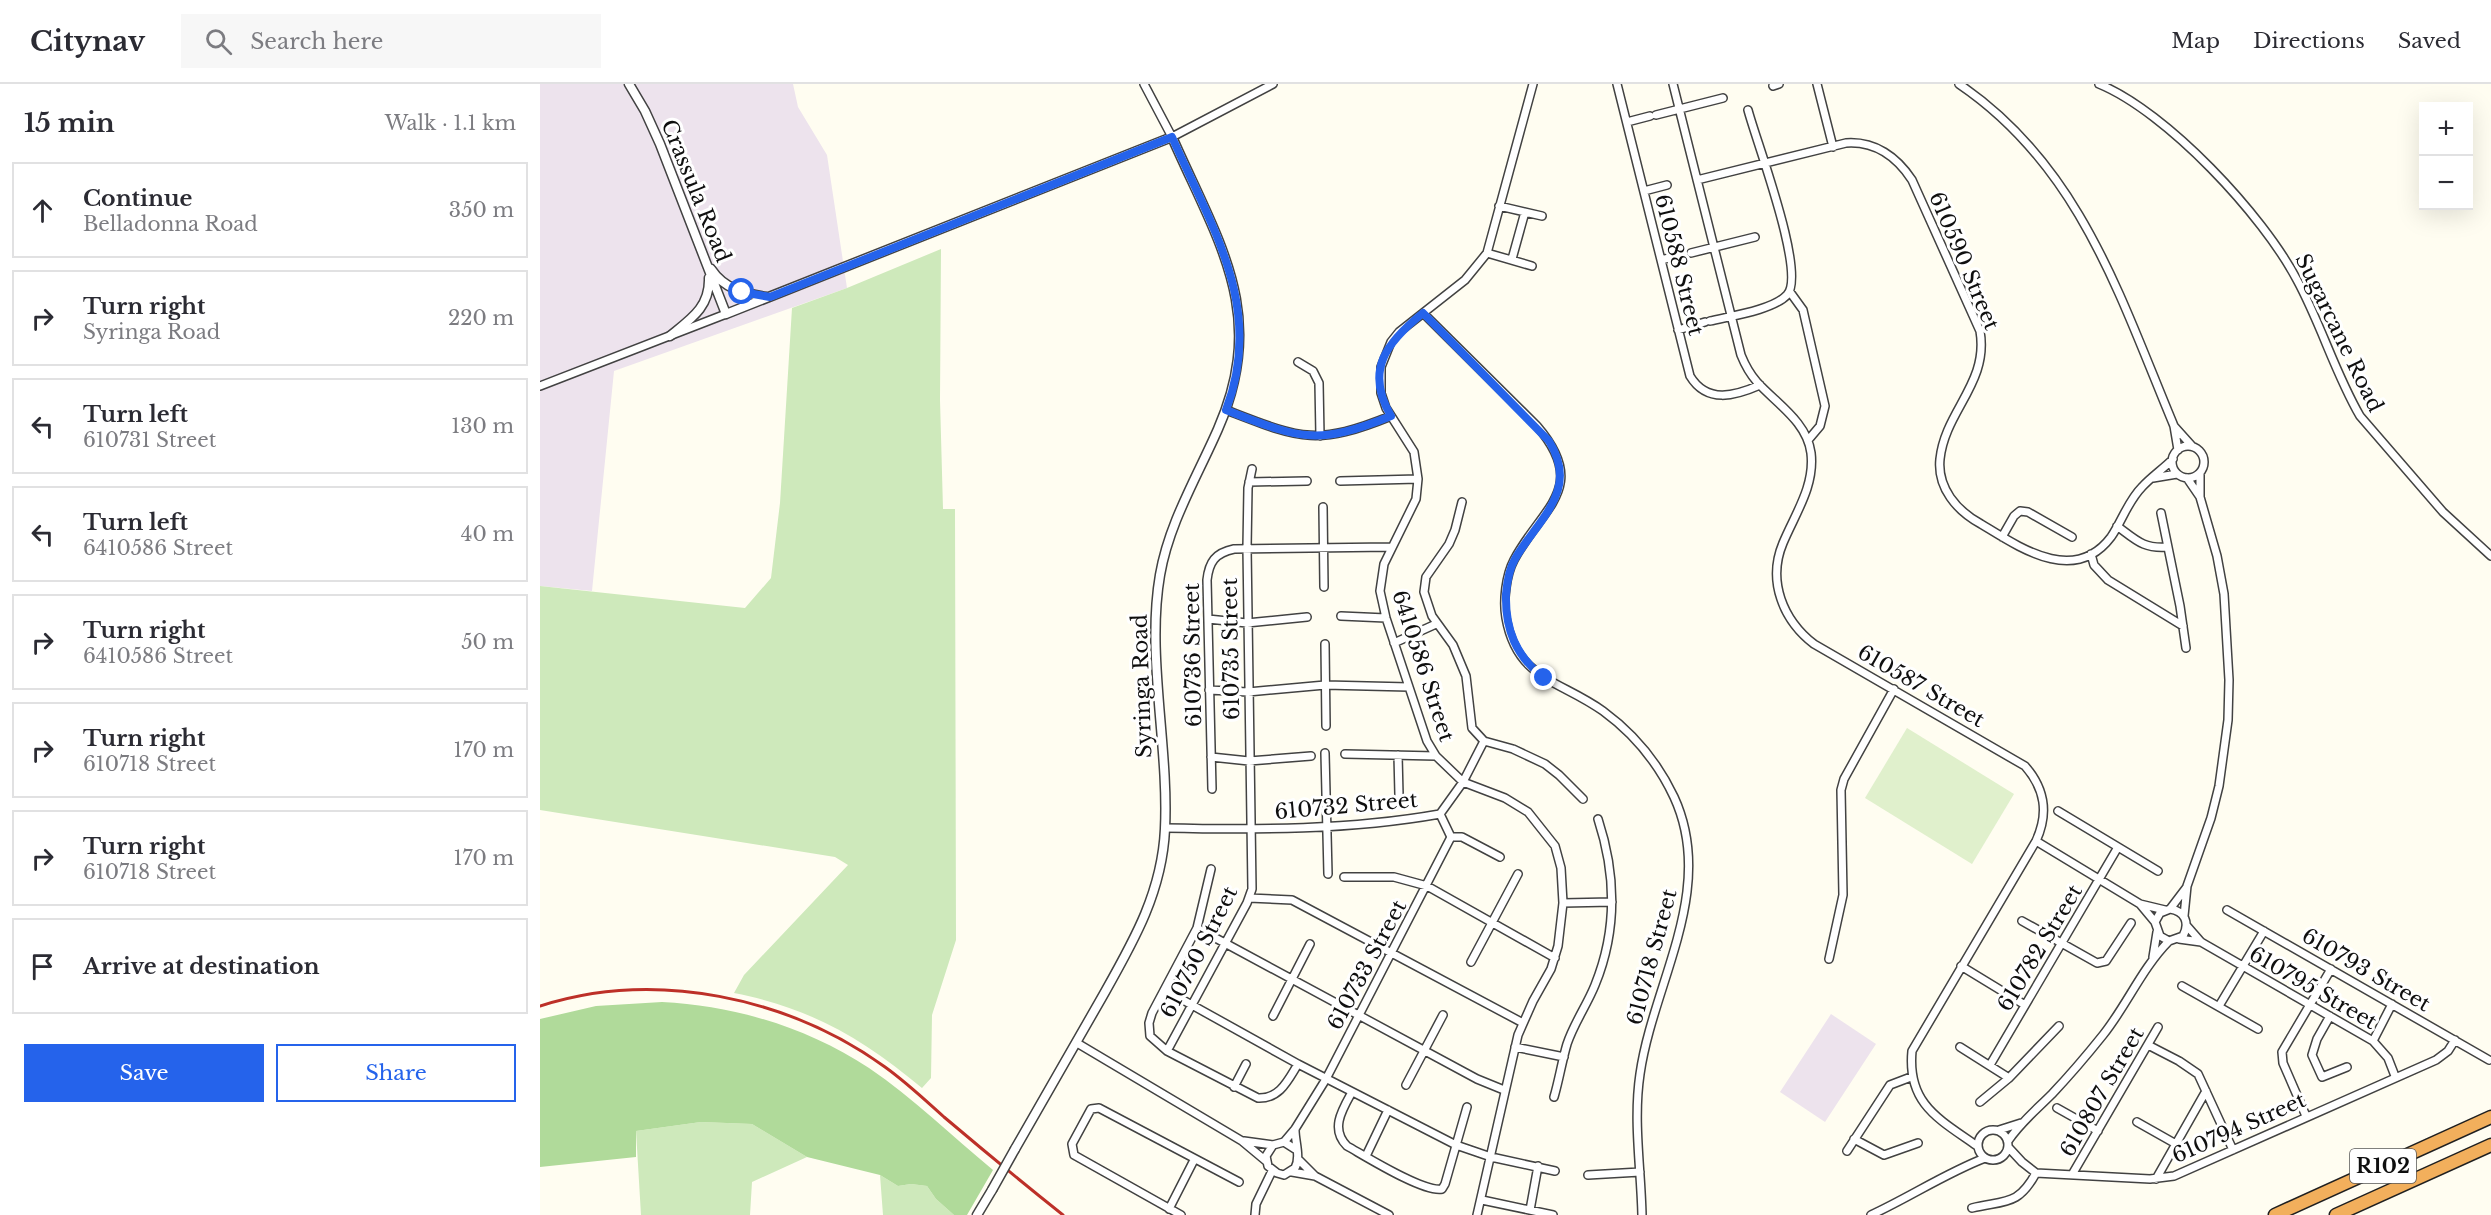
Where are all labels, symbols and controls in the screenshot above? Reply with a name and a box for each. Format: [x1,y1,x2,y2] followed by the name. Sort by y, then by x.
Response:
[181,14,601,68] search box
[30,24,145,59] text: Citynav
[202,25,235,58] icon: search
[250,28,383,55] text: Search here
[2171,28,2220,54] text: Map
[2253,28,2365,54] text: Directions
[2398,28,2461,54] text: Saved
[2419,102,2473,210] map controls
[2419,102,2473,156] button: +
[24,107,115,139] text: 15 min
[385,111,516,135] text: Walk · 1.1 km
[656,116,736,266] street label: Crassula Road
[2419,156,2473,210] button: −
[83,185,192,212] text: Continue
[1923,188,2005,334] street label: 610590 Street
[1649,192,1709,338] street label: 610588 Street
[26,194,59,227] icon: ahead
[449,198,514,222] text: 350 m
[83,212,258,236] text: Belladonna Road
[2289,250,2389,416] street label: Sugarcane Road
[728,278,754,304] route start
[83,293,205,320] text: Turn right
[26,302,59,335] icon: right
[448,306,514,330] text: 220 m
[83,320,220,344] text: Syringa Road
[83,401,188,428] text: Turn left
[26,410,59,443] icon: left
[451,414,514,438] text: 130 m
[83,428,216,452] text: 610731 Street
[83,509,188,536] text: Turn left
[26,518,59,551] icon: left
[461,522,514,546] text: 40 m
[83,536,233,560] text: 6410586 Street
[1217,577,1245,720] street label: 610735 Street
[1179,583,1207,727] street label: 610736 Street
[1386,587,1460,745] street label: 6410586 Street
[1126,614,1158,758] street label: Syringa Road
[83,617,205,644] text: Turn right
[26,626,59,659] icon: right
[461,630,514,654] text: 50 m
[1853,639,1989,733] street label: 610587 Street
[83,644,233,668] text: 6410586 Street
[1530,664,1556,690] route end
[83,725,205,752] text: Turn right
[26,734,59,767] icon: right
[454,738,514,762] text: 170 m
[83,752,216,776] text: 610718 Street
[1273,787,1419,825] street label: 610732 Street
[83,833,205,860] text: Turn right
[26,842,59,875] icon: right
[454,846,514,870] text: 170 m
[83,860,216,884] text: 610718 Street
[1992,880,2088,1016] street label: 610782 Street
[1155,882,1243,1022] street label: 610750 Street
[1621,886,1683,1028] street label: 610718 Street
[1322,896,1412,1034] street label: 610733 Street
[2297,923,2435,1017] street label: 610793 Street
[2245,941,2381,1035] street label: 610795 Street
[26,950,59,983] icon: arrive
[83,953,320,980] text: Arrive at destination
[2054,1023,2150,1161] street label: 610807 Street
[24,1044,264,1102] button: Save
[276,1044,516,1102] button: Share
[2168,1087,2310,1169] street label: 610794 Street
[2350,1149,2416,1183] road number: R102

